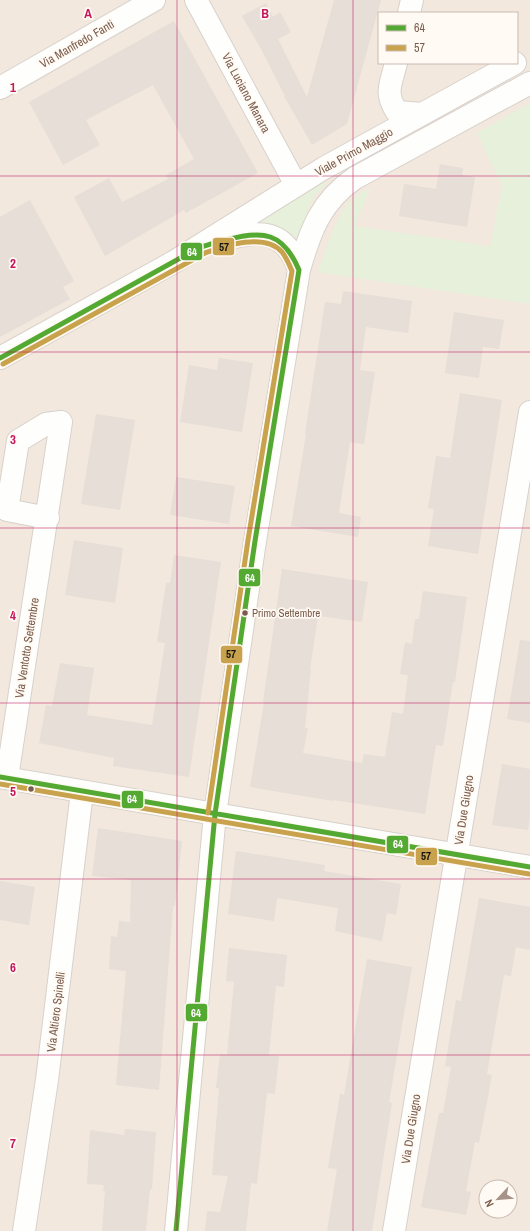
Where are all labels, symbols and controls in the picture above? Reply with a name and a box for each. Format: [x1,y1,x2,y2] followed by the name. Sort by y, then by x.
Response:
[84,5,92,22] text: A
[261,5,269,22] text: B
[378,12,518,64] legend
[37,16,117,72] street label: Via Manfredo Fanti
[414,20,425,36] text: 64
[414,40,425,56] text: 57
[218,50,274,136] street label: Via Luciano Manara
[10,79,16,96] text: 1
[312,124,396,180] street label: Viale Primo Maggio
[212,237,235,256] line badge: 57
[219,240,229,254] text: 57
[180,242,203,261] line badge: 64
[187,245,197,259] text: 64
[10,255,16,272] text: 2
[10,431,16,448] text: 3
[238,568,261,587] line badge: 64
[245,571,255,585] text: 64
[11,597,43,699] street label: Via Ventotto Settembre
[252,606,320,620] place label: Primo Settembre
[10,607,16,624] text: 4
[240,608,250,618] marker: Primo Settembre
[220,645,243,664] line badge: 57
[226,647,236,661] text: 57
[451,774,477,846] street label: Via Due Giugno
[10,783,16,800] text: 5
[26,784,36,794] unlabelled marker
[121,790,144,809] line badge: 64
[127,792,137,806] text: 64
[386,835,409,854] line badge: 64
[393,837,403,851] text: 64
[415,847,438,866] line badge: 57
[421,849,431,863] text: 57
[10,959,16,976] text: 6
[43,971,69,1053] street label: Via Altiero Spinelli
[185,1003,208,1022] line badge: 64
[191,1006,201,1020] text: 64
[398,1093,424,1165] street label: Via Due Giugno
[10,1135,16,1152] text: 7
[478,1179,518,1219] north arrow
[481,1197,497,1209] text: N

